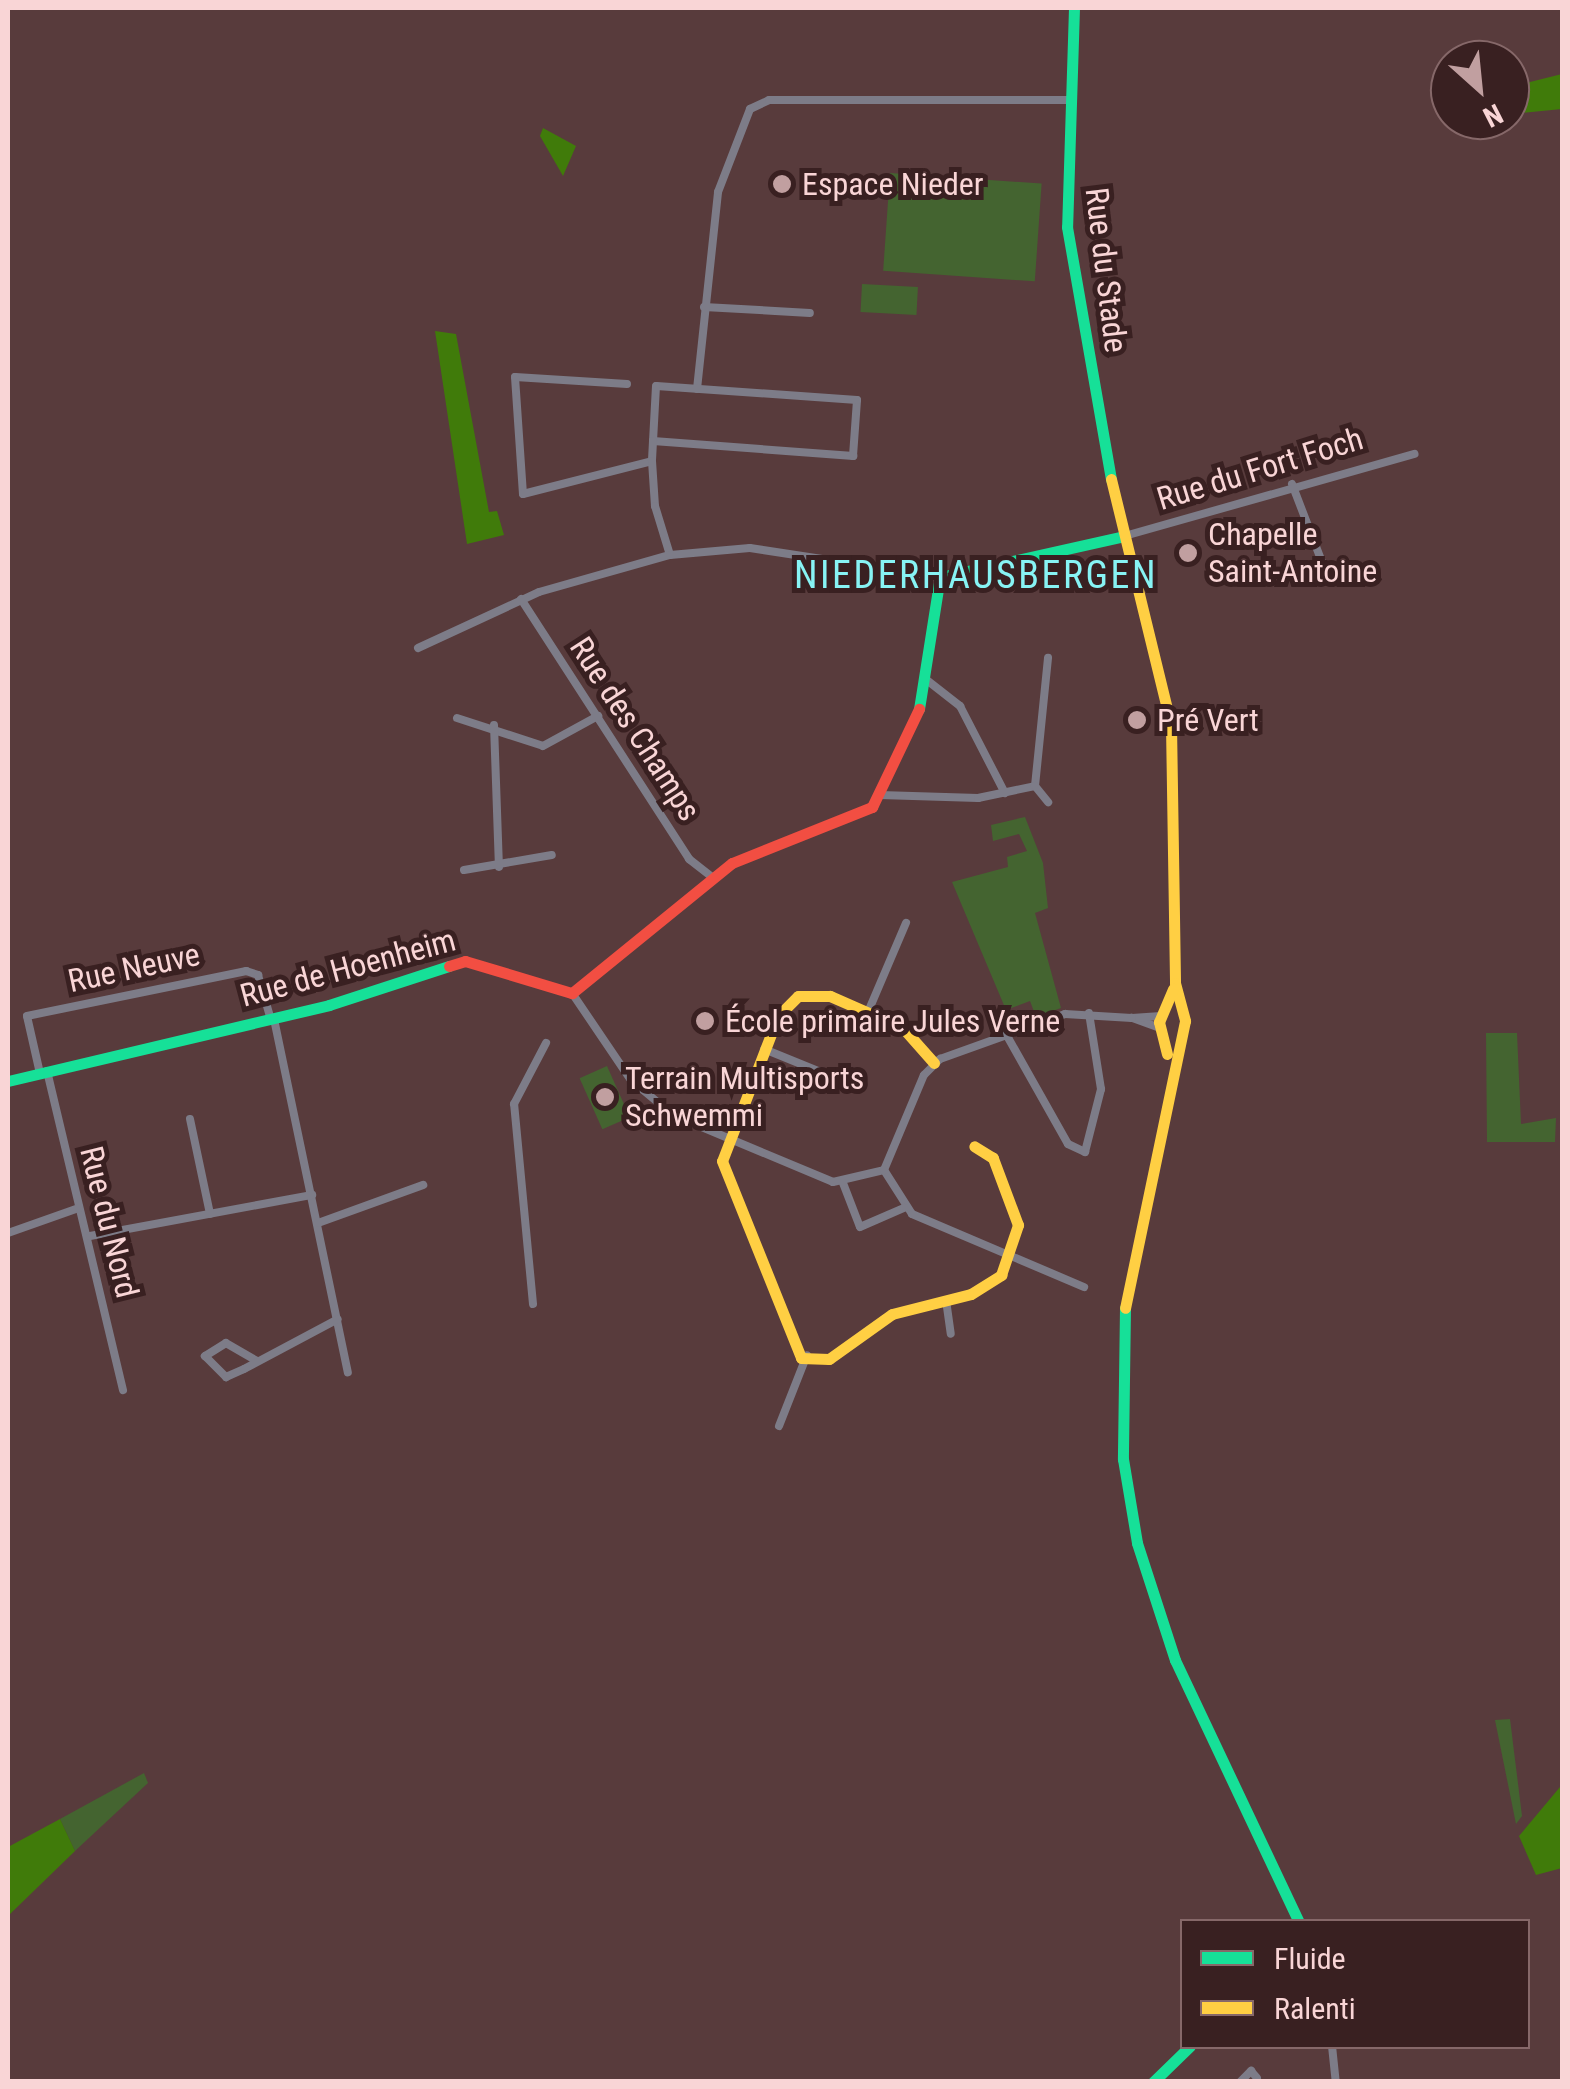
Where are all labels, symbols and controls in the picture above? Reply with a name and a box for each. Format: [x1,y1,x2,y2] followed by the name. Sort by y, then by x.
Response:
[1430,40,1530,140] north arrow
[1478,97,1508,134] text: N
[802,165,984,203] place label: Espace Nieder
[771,173,793,195] marker: Espace Nieder
[1077,185,1135,355] street label: Rue du Stade
[1152,419,1368,519] street label: Rue du Fort Foch
[1208,516,1377,591] place label: Chapelle Saint-Antoine
[1177,542,1199,564] marker: Chapelle Saint-Antoine
[794,553,1158,599] district label: NIEDERHAUSBERGEN
[561,630,709,828] street label: Rue des Champs
[1157,701,1259,739] place label: Pré Vert
[1126,709,1148,731] marker: Pré Vert
[236,921,460,1015] street label: Rue de Hoenheim
[65,935,203,1001] street label: Rue Neuve
[725,1002,1060,1040] place label: École primaire Jules Verne
[694,1010,716,1032] marker: École primaire Jules Verne
[625,1060,864,1135] place label: Terrain Multisports Schwemmi
[594,1086,616,1108] marker: Terrain Multisports Schwemmi
[72,1142,146,1302] street label: Rue du Nord
[1180,1919,1530,2049] legend
[1274,1941,1346,1976] text: Fluide
[1274,1991,1356,2026] text: Ralenti

